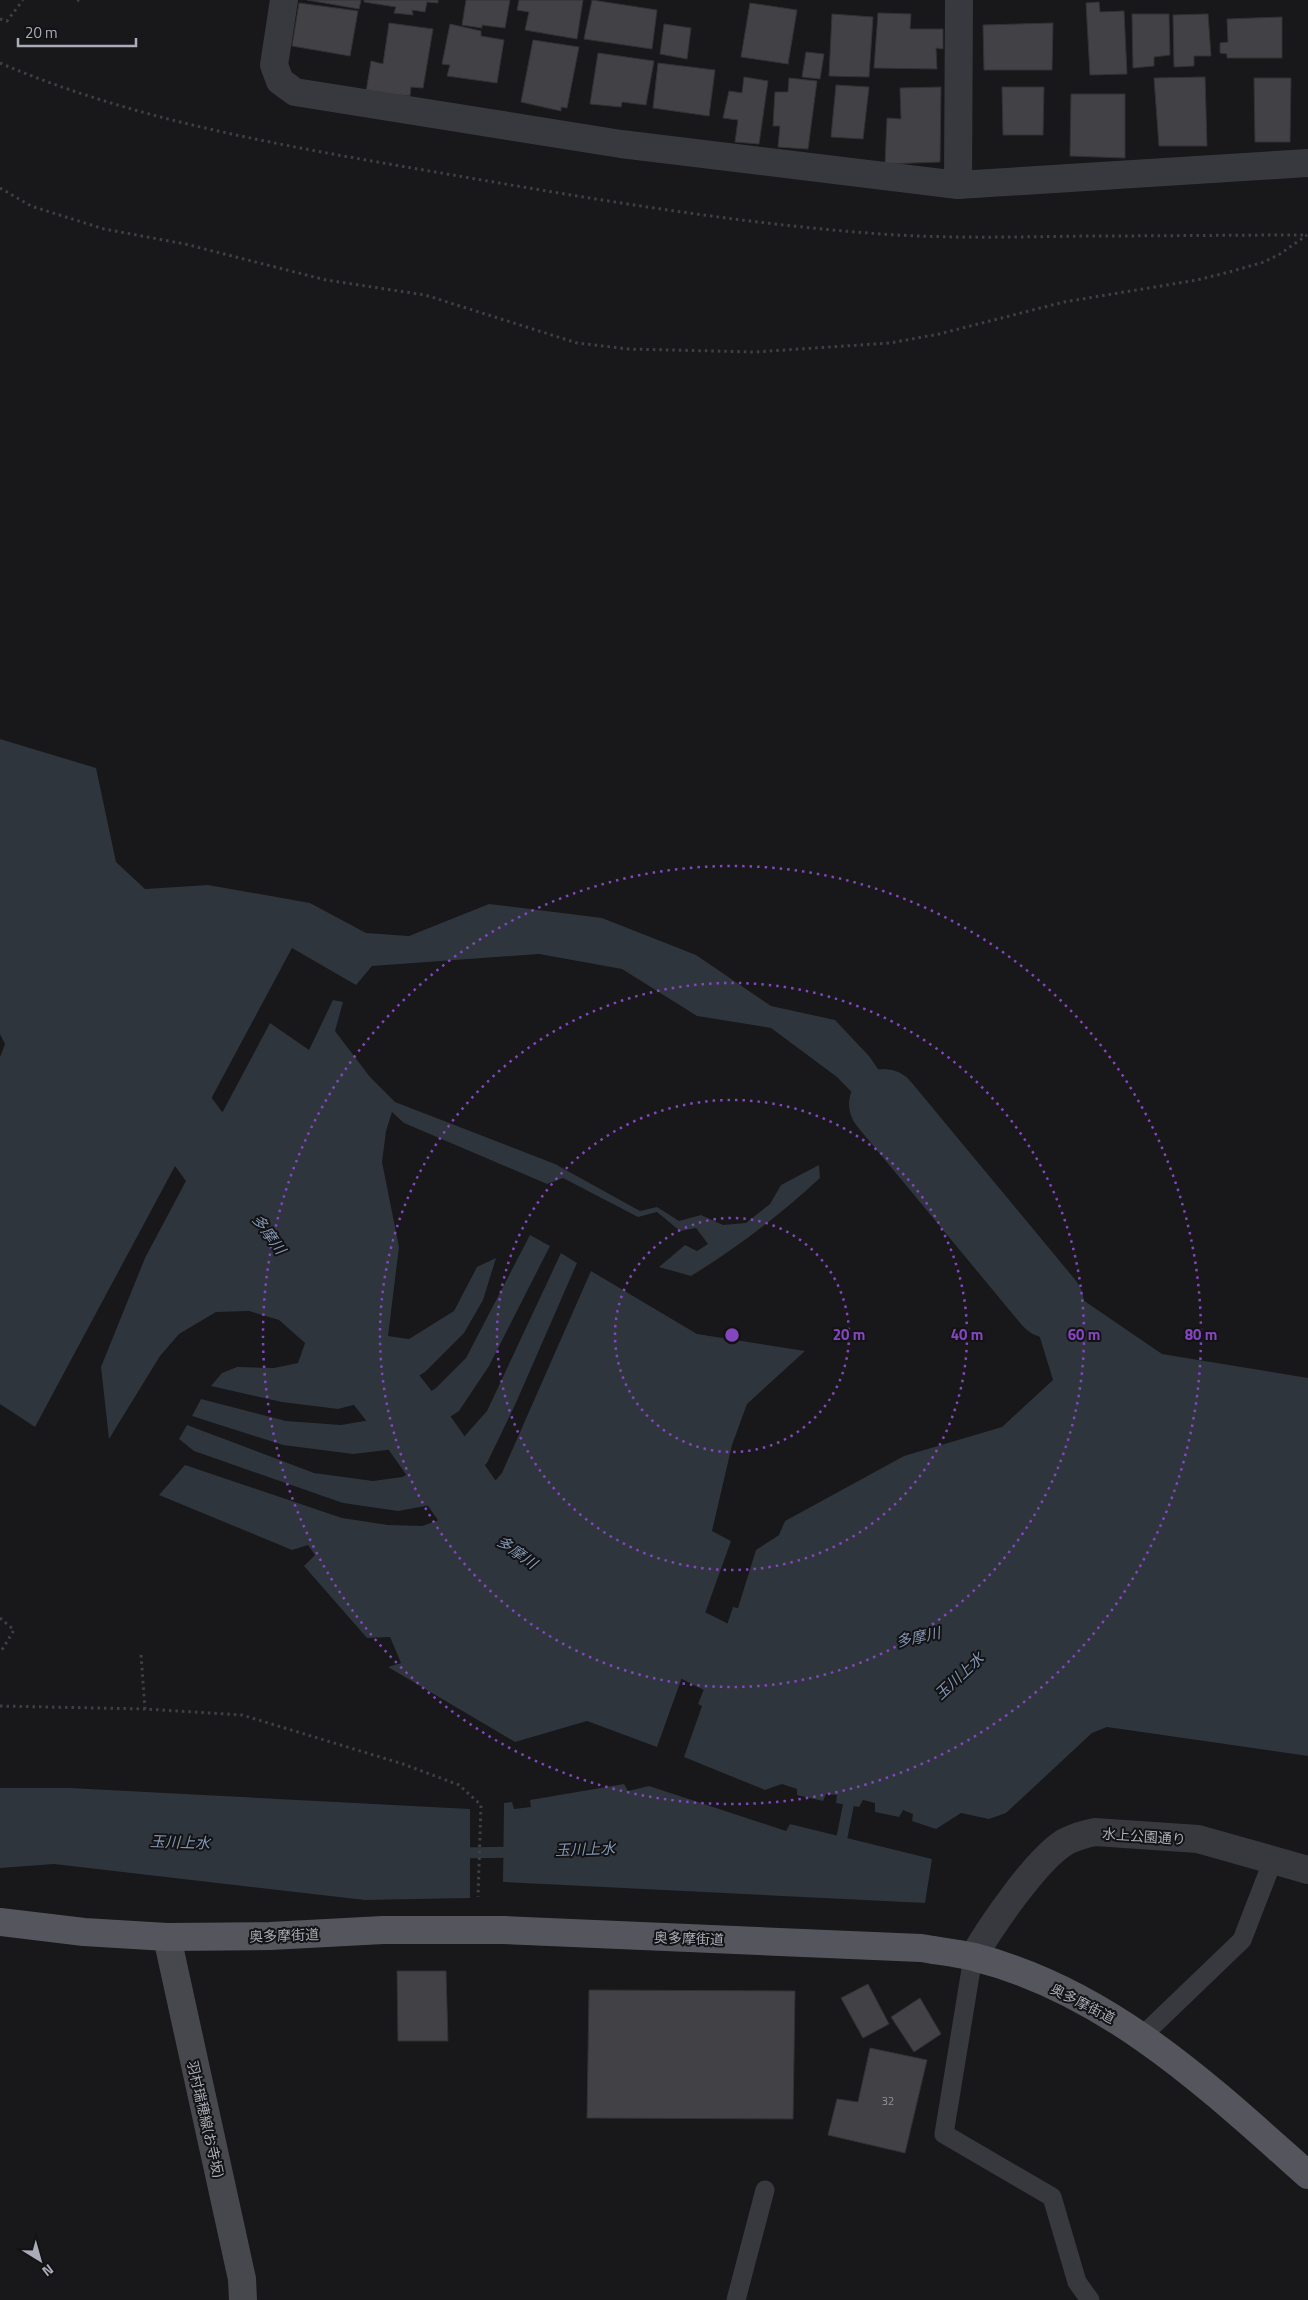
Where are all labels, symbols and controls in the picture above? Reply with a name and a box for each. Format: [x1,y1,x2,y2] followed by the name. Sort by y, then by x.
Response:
[18,15,135,47] scale bar
[25,21,58,44] text: 20 m
[246,1209,293,1261] water label: 多摩川
[833,1323,865,1346] text: 20 m
[951,1323,983,1346] text: 40 m
[1068,1323,1100,1346] text: 60 m
[1185,1323,1217,1346] text: 80 m
[723,1326,741,1344] centre of rings
[492,1530,544,1575] water label: 多摩川
[894,1621,944,1653] water label: 多摩川
[929,1646,990,1705] water label: 玉川上水
[1101,1823,1187,1849] street label: 水上公園通り
[150,1829,212,1855] water label: 玉川上水
[555,1836,617,1862] water label: 玉川上水
[249,1923,319,1947] street label: 奥多摩街道
[654,1926,724,1950] street label: 奥多摩街道
[1047,1978,1119,2028] street label: 奥多摩街道
[182,2058,230,2180] street label: 羽村瑞穂線(お寺坂)
[882,2093,894,2109] house number: 32
[15,2235,65,2285] north arrow
[38,2259,58,2282] text: N

